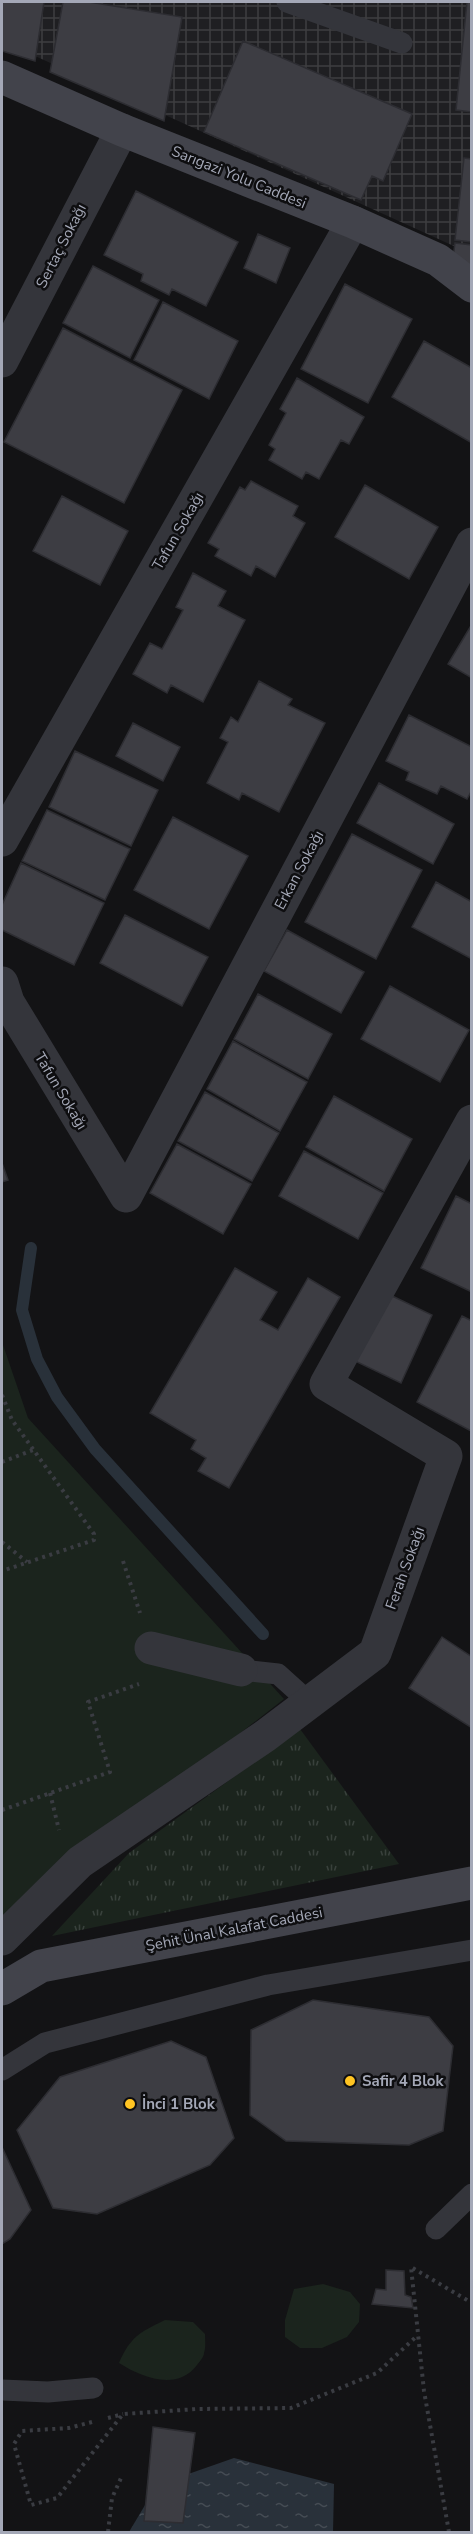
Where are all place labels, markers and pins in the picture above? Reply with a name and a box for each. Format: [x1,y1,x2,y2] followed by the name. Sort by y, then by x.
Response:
[362,2071,444,2091] place label: Safir 4 Blok
[343,2074,357,2088] marker: Safir 4 Blok
[142,2094,216,2114] place label: İnci 1 Blok
[123,2097,137,2111] marker: İnci 1 Blok

